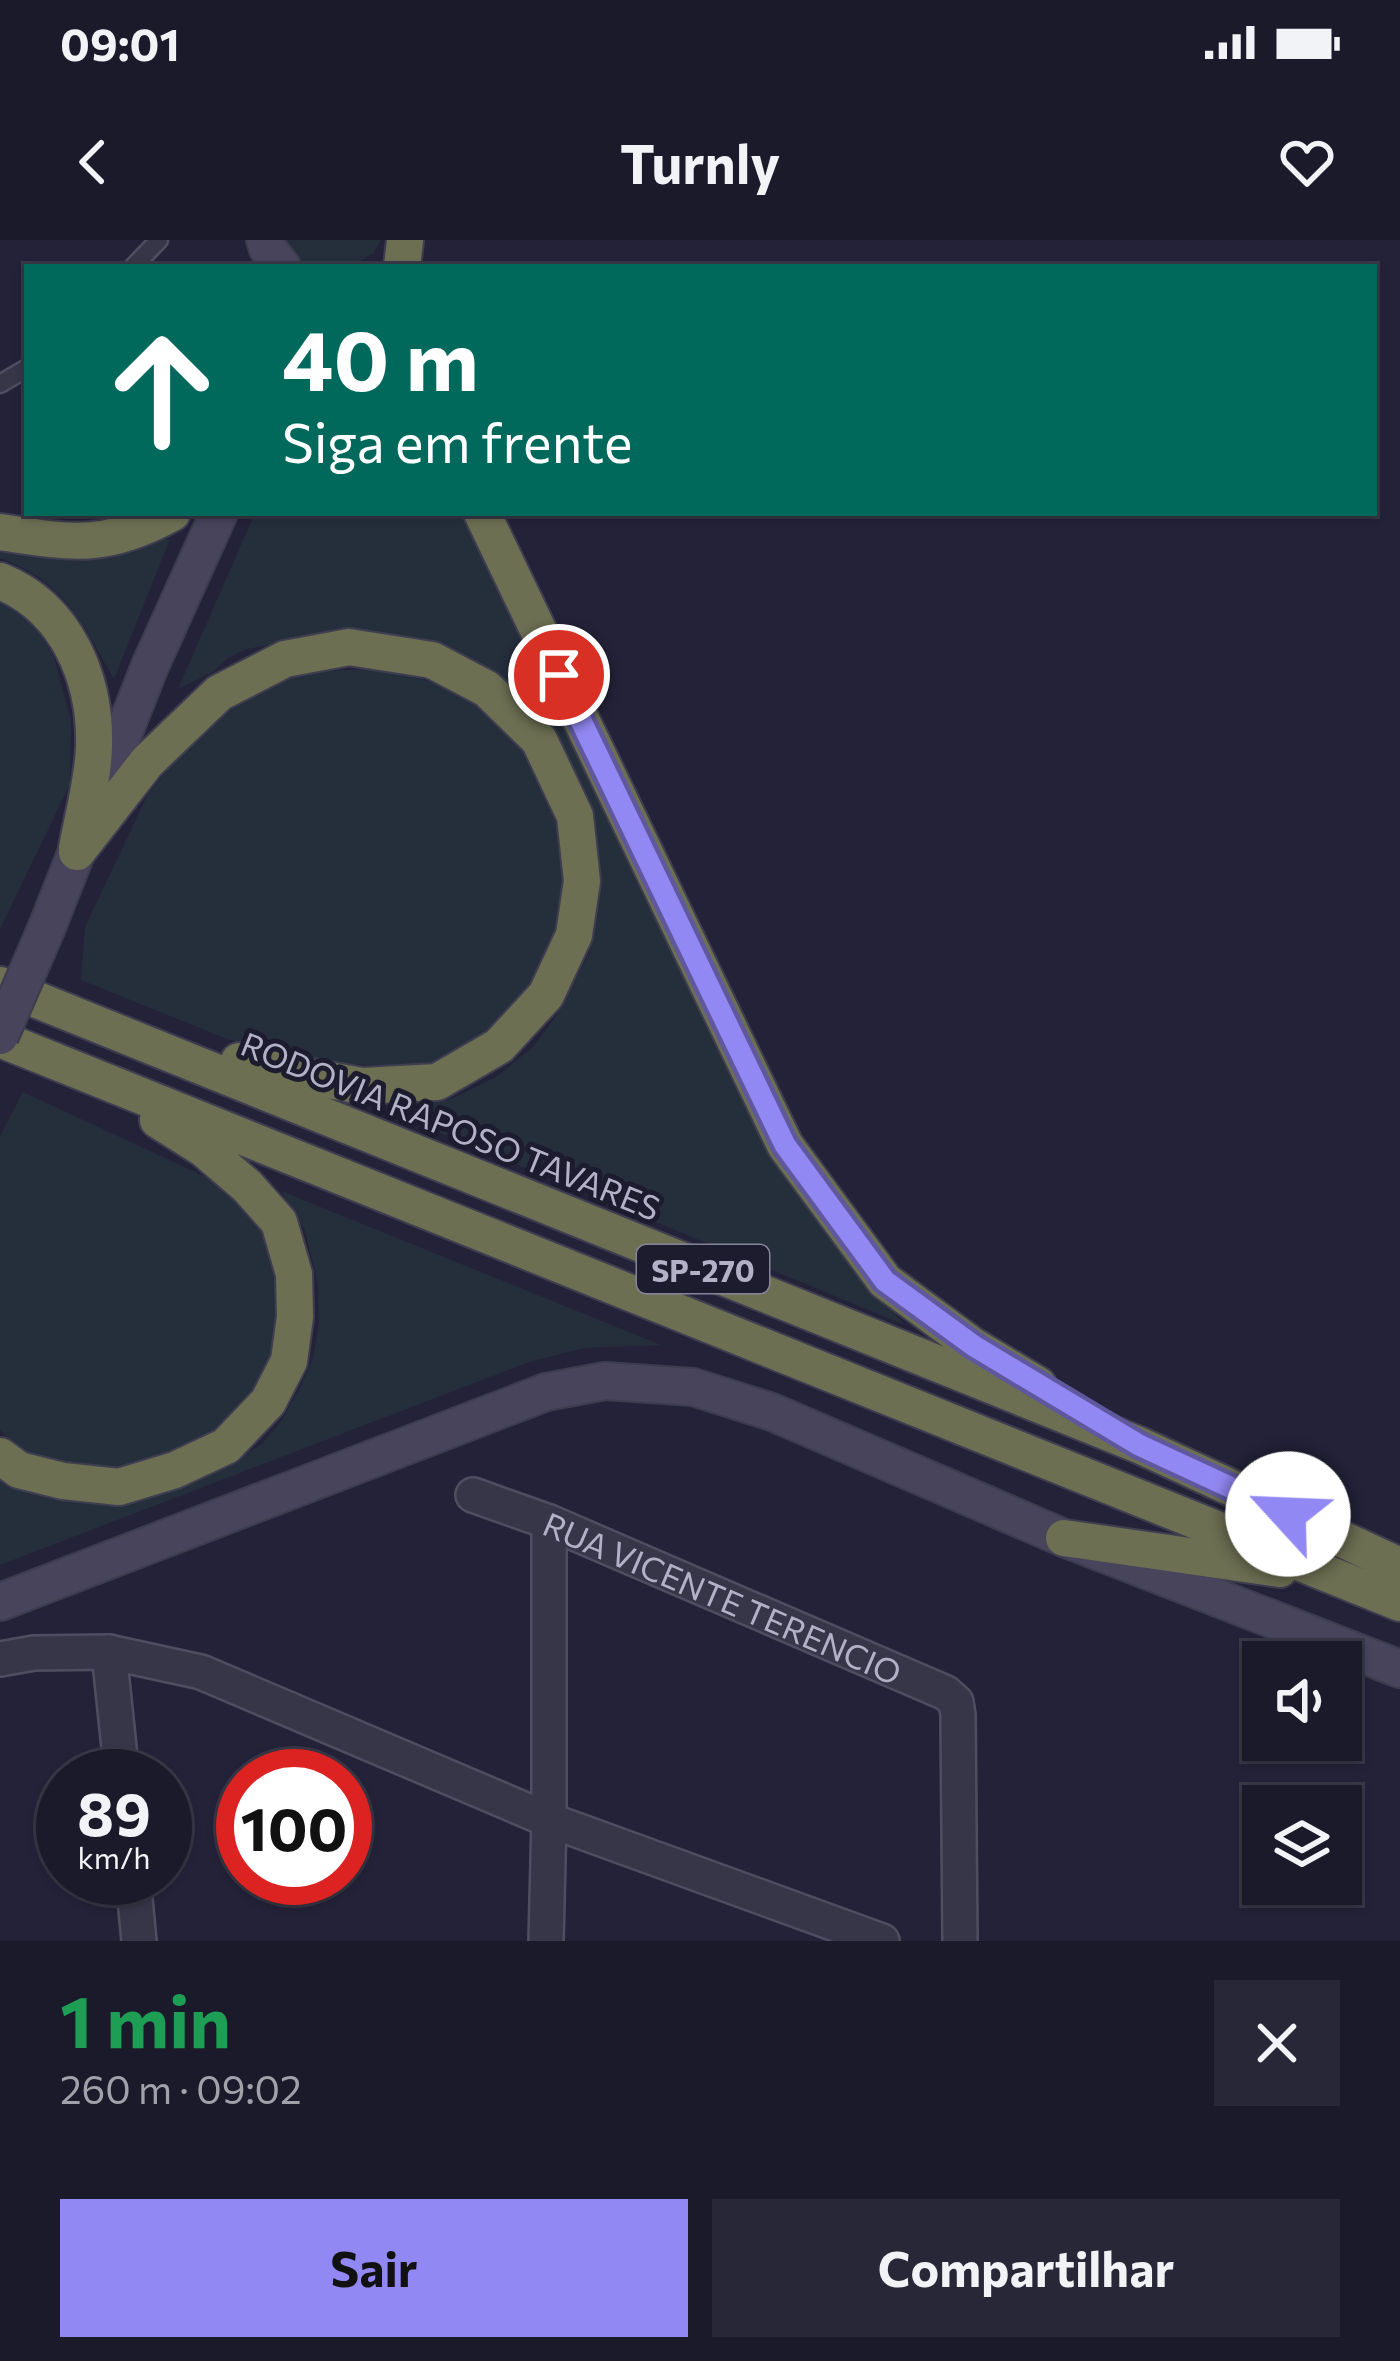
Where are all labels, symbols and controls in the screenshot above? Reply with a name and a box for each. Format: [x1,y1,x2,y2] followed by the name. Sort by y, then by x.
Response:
[60,15,180,70] text: 09:01
[60,129,126,195] icon: back
[620,129,780,195] text: Turnly
[1274,129,1340,195] icon: heart
[282,306,479,408] text: 40 m
[84,312,240,468] icon: ahead
[282,408,633,474] text: Siga em frente
[508,624,610,726] pin
[526,642,592,708] icon: arrive
[236,1022,666,1228] street label: RODOVIA RAPOSO TAVARES
[637,1245,769,1293] road number: SP-270
[1225,1451,1351,1577] position arrow
[538,1502,908,1692] street label: RUA VICENTE TERENCIO
[1242,1641,1362,1905] map controls
[1242,1641,1362,1761] button: sound
[216,1749,372,1905] speed limit sign: 100
[77,1775,151,1848] text: 89
[1242,1785,1362,1905] button: layers
[78,1838,150,1875] text: km/h
[60,1975,231,2063] text: 1 min
[1214,1980,1340,2106] button: close
[60,2064,302,2112] text: 260 m · 09:02
[60,2199,688,2337] button: Sair
[712,2199,1340,2337] button: Compartilhar

